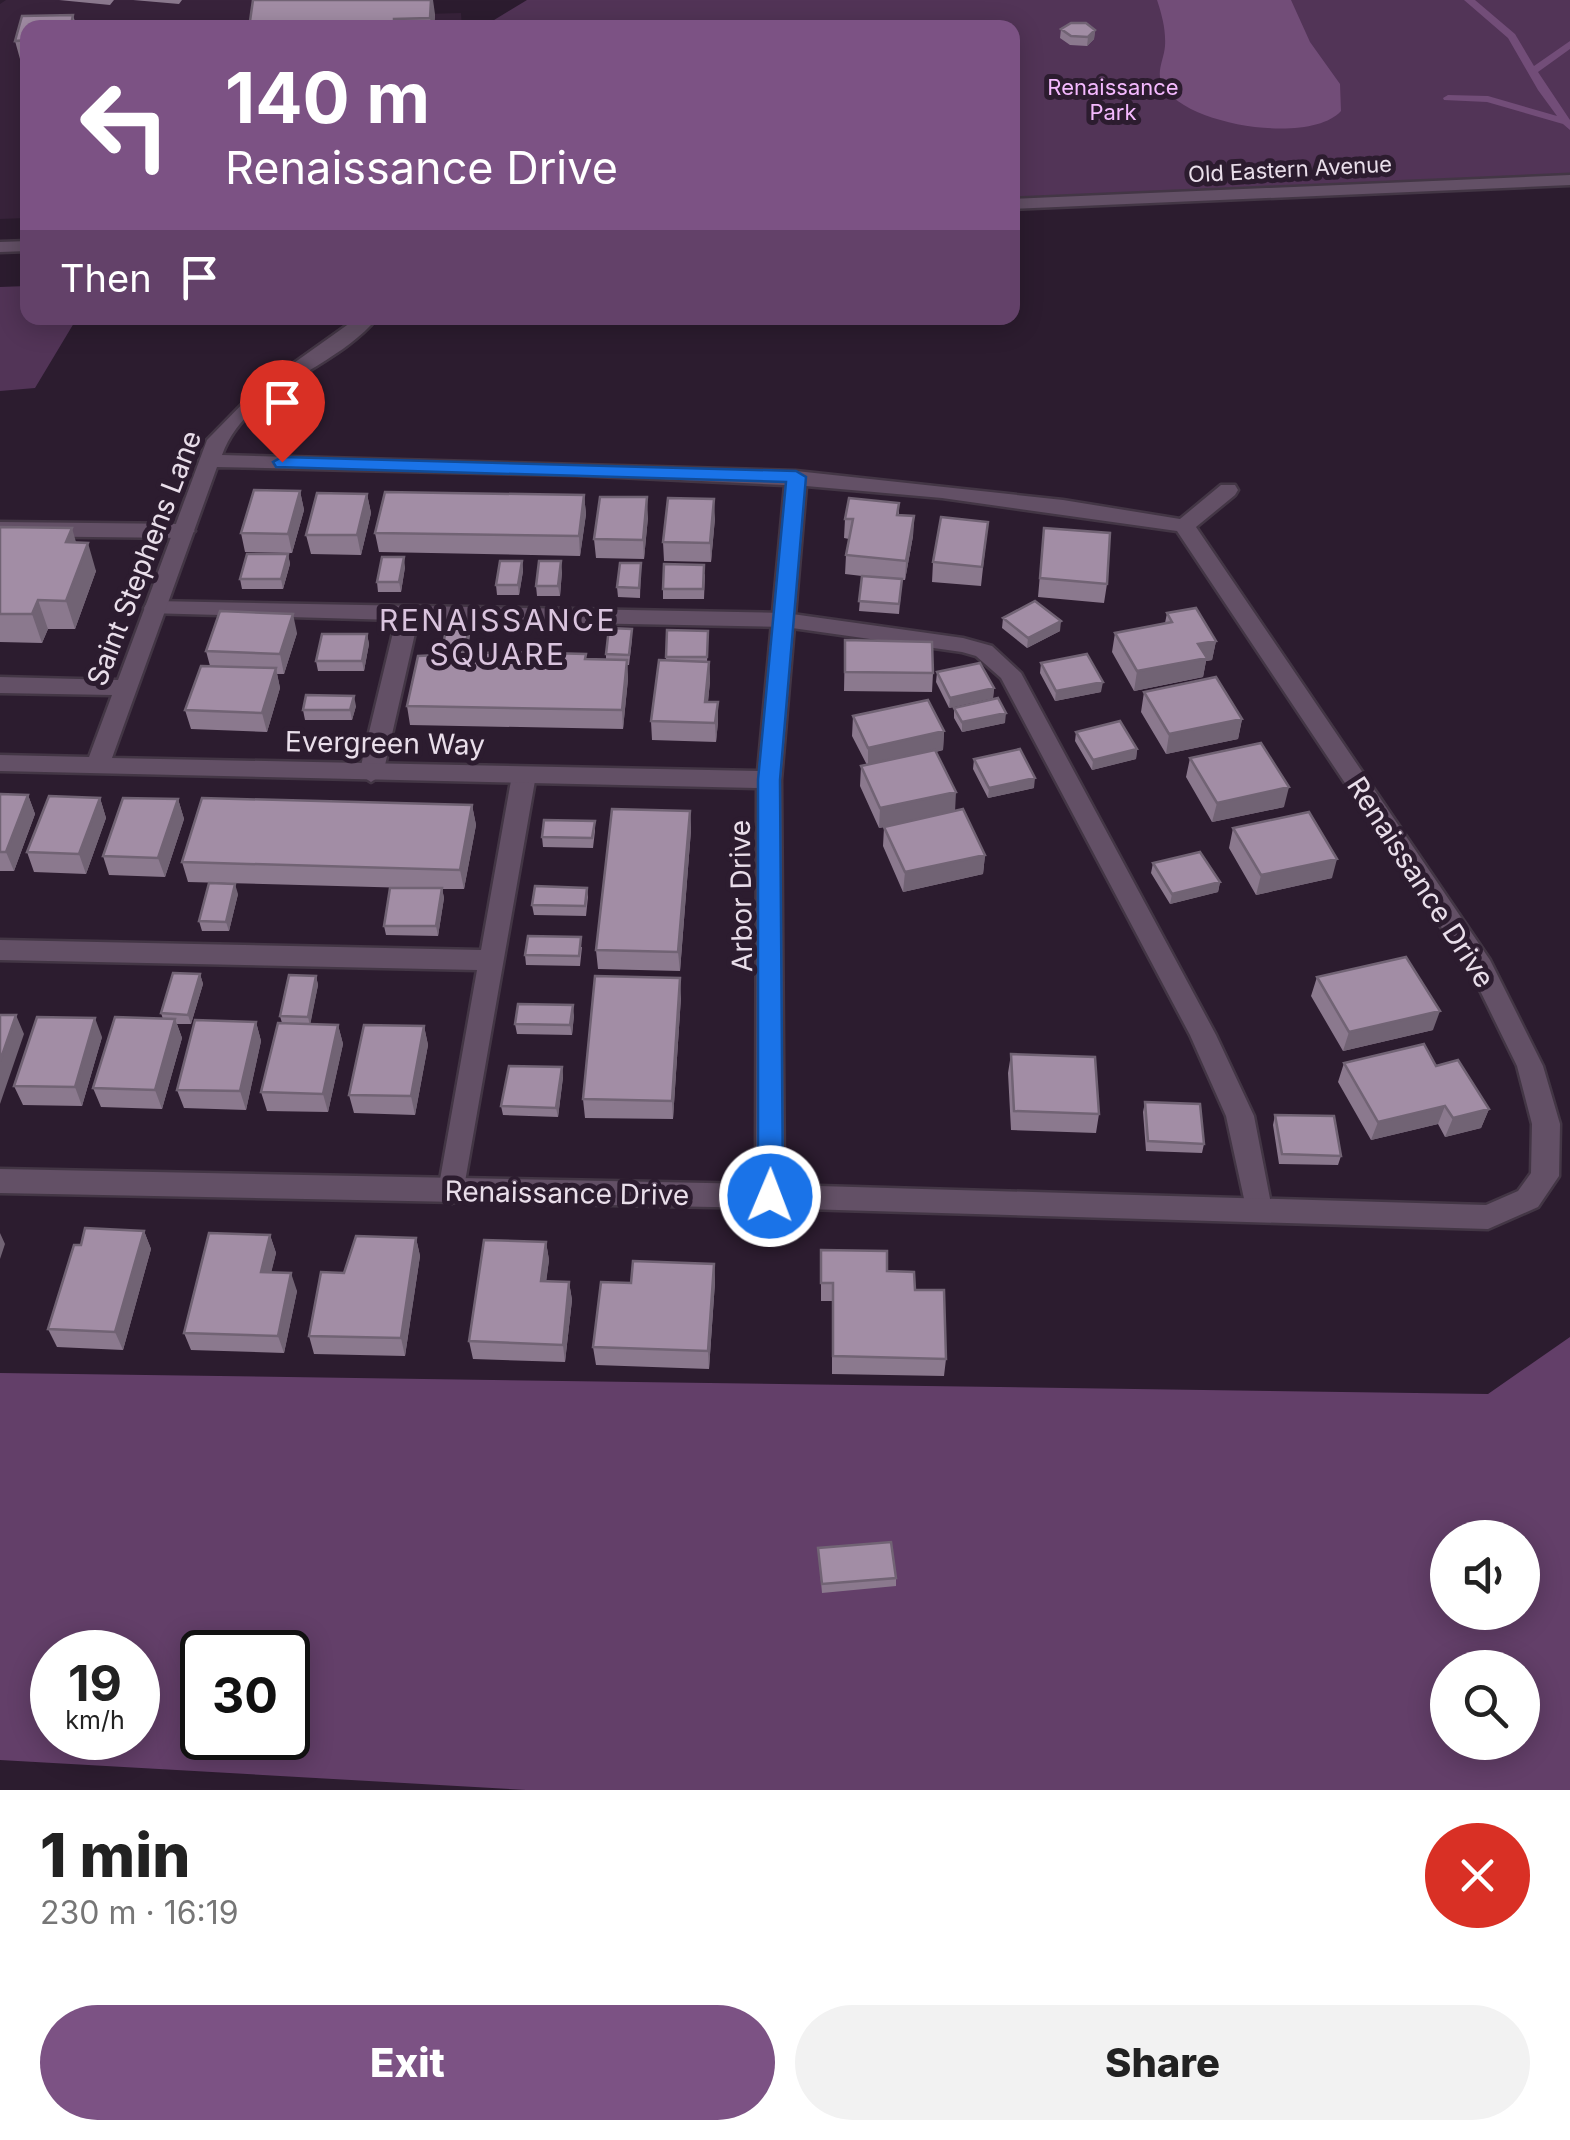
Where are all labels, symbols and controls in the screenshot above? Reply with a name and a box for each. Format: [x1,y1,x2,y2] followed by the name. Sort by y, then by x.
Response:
[225,55,430,140] text: 140 m
[60,60,190,190] icon: left
[1047,74,1179,125] park label: Renaissance Park
[225,140,618,195] text: Renaissance Drive
[1188,151,1392,187] street label: Old Eastern Avenue
[172,250,227,305] icon: arrive
[60,255,152,301] text: Then
[240,360,325,463] pin
[255,375,310,430] icon: arrive
[80,425,208,691] street label: Saint Stephens Lane
[379,602,617,672] district label: RENAISSANCE SQUARE
[285,724,485,762] street label: Evergreen Way
[1340,770,1502,994] street label: Renaissance Drive
[723,820,759,972] street label: Arbor Drive
[718,1144,822,1248] position arrow
[444,1174,690,1212] street label: Renaissance Drive
[1430,1520,1540,1760] map controls
[1430,1520,1540,1630] button: sound
[180,1630,310,1760] speed limit sign: 30
[1430,1650,1540,1760] button: search
[68,1653,122,1713] text: 19
[65,1705,125,1735] text: km/h
[40,1819,190,1891] text: 1 min
[1425,1823,1530,1928] button: close
[40,1893,239,1932] text: 230 m · 16:19
[40,2005,775,2120] button: Exit
[795,2005,1530,2120] button: Share

